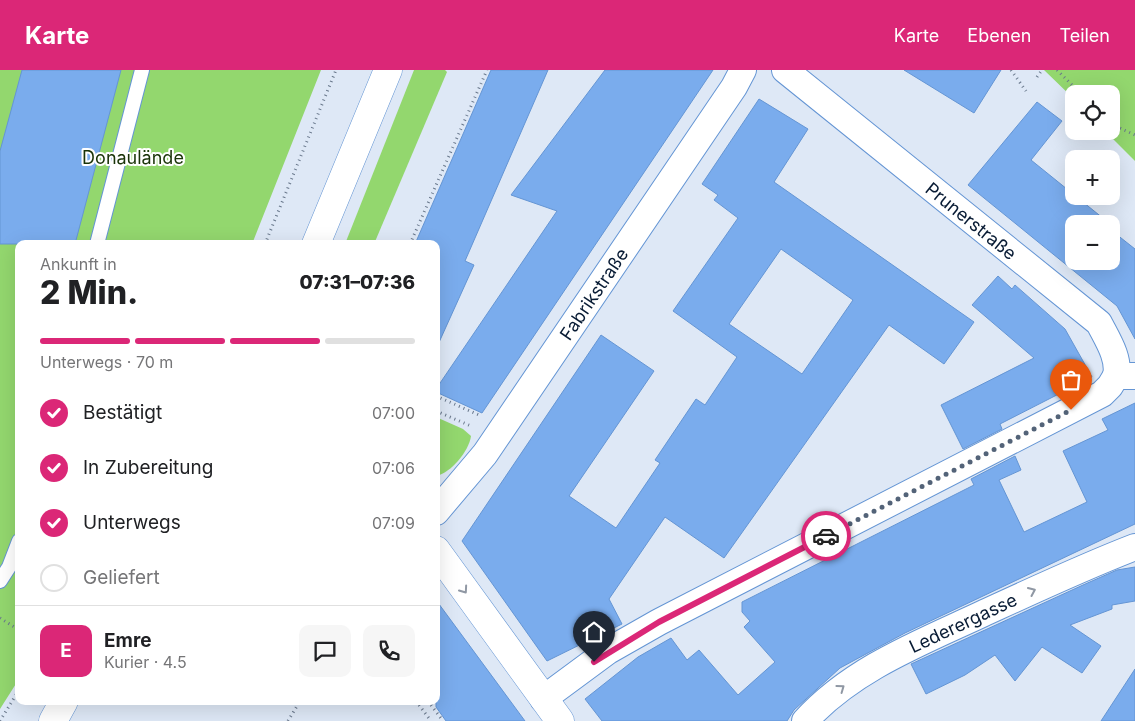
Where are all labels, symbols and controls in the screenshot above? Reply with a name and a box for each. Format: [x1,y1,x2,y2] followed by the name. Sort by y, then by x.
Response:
[25,21,89,50] text: Karte
[894,25,939,46] text: Karte
[967,25,1031,46] text: Ebenen
[1059,25,1110,46] text: Teilen
[1065,85,1120,270] map controls
[1065,85,1120,140] button: locate
[82,147,184,168] park label: Donaulände
[1065,150,1120,205] button: +
[921,178,1021,264] street label: Prunerstraße
[1065,215,1120,270] button: −
[556,244,632,344] street label: Fabrikstraße
[40,254,117,274] text: Ankunft in
[300,271,415,294] text: 07:31–07:36
[40,273,138,312] text: 2 Min.
[40,352,173,372] text: Unterwegs · 70 m
[1050,359,1092,410] pin
[1057,366,1085,394] icon: bag
[40,399,68,427] icon: check
[83,401,162,424] text: Bestätigt
[372,403,415,423] text: 07:00
[40,454,68,482] icon: check
[83,456,213,479] text: In Zubereitung
[372,458,415,478] text: 07:06
[40,509,68,537] icon: check
[83,511,181,534] text: Unterwegs
[801,511,851,561] courier
[372,513,415,533] text: 07:09
[812,522,840,550] icon: car
[83,566,160,589] text: Geliefert
[458,584,468,593] one-way arrow
[1027,587,1036,598] one-way arrow
[906,589,1020,657] street label: Lederergasse
[573,611,615,662] pin
[580,618,608,646] icon: home
[299,625,351,677] button: chat
[363,625,415,677] button: phone
[104,629,151,652] text: Emre
[60,639,72,662] text: E
[104,652,187,672] text: Kurier · 4.5
[835,685,845,694] one-way arrow

